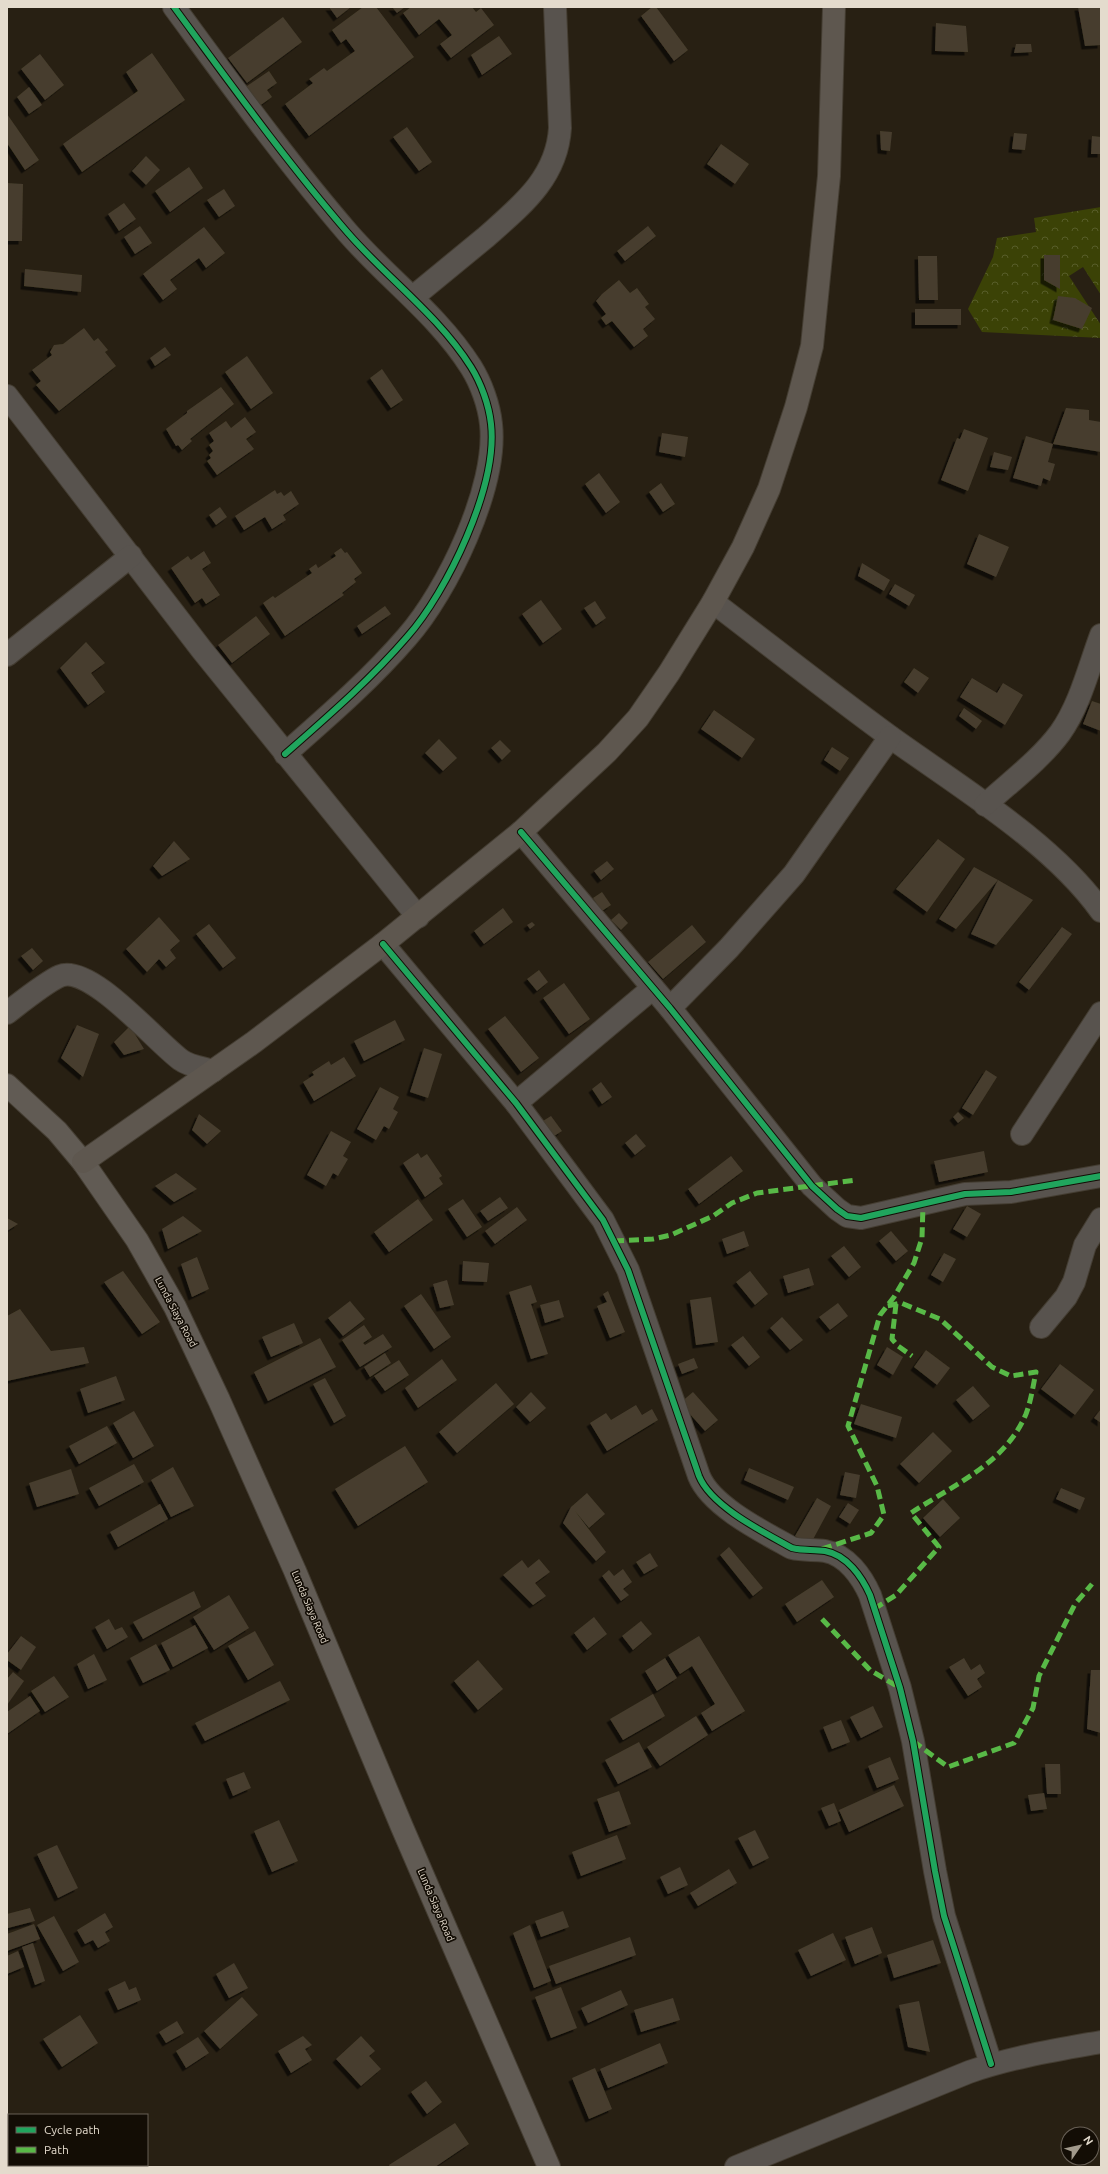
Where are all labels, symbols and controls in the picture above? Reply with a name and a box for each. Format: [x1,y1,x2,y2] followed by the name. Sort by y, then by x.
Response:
[153,1275,199,1349] street label: Lunda Siaya Road
[290,1569,330,1645] street label: Lunda Siaya Road
[416,1867,456,1943] street label: Lunda Siaya Road
[8,2114,148,2166] legend
[44,2123,100,2136] text: Cycle path
[1060,2126,1100,2166] north arrow
[1081,2134,1096,2147] text: N
[44,2143,69,2156] text: Path

